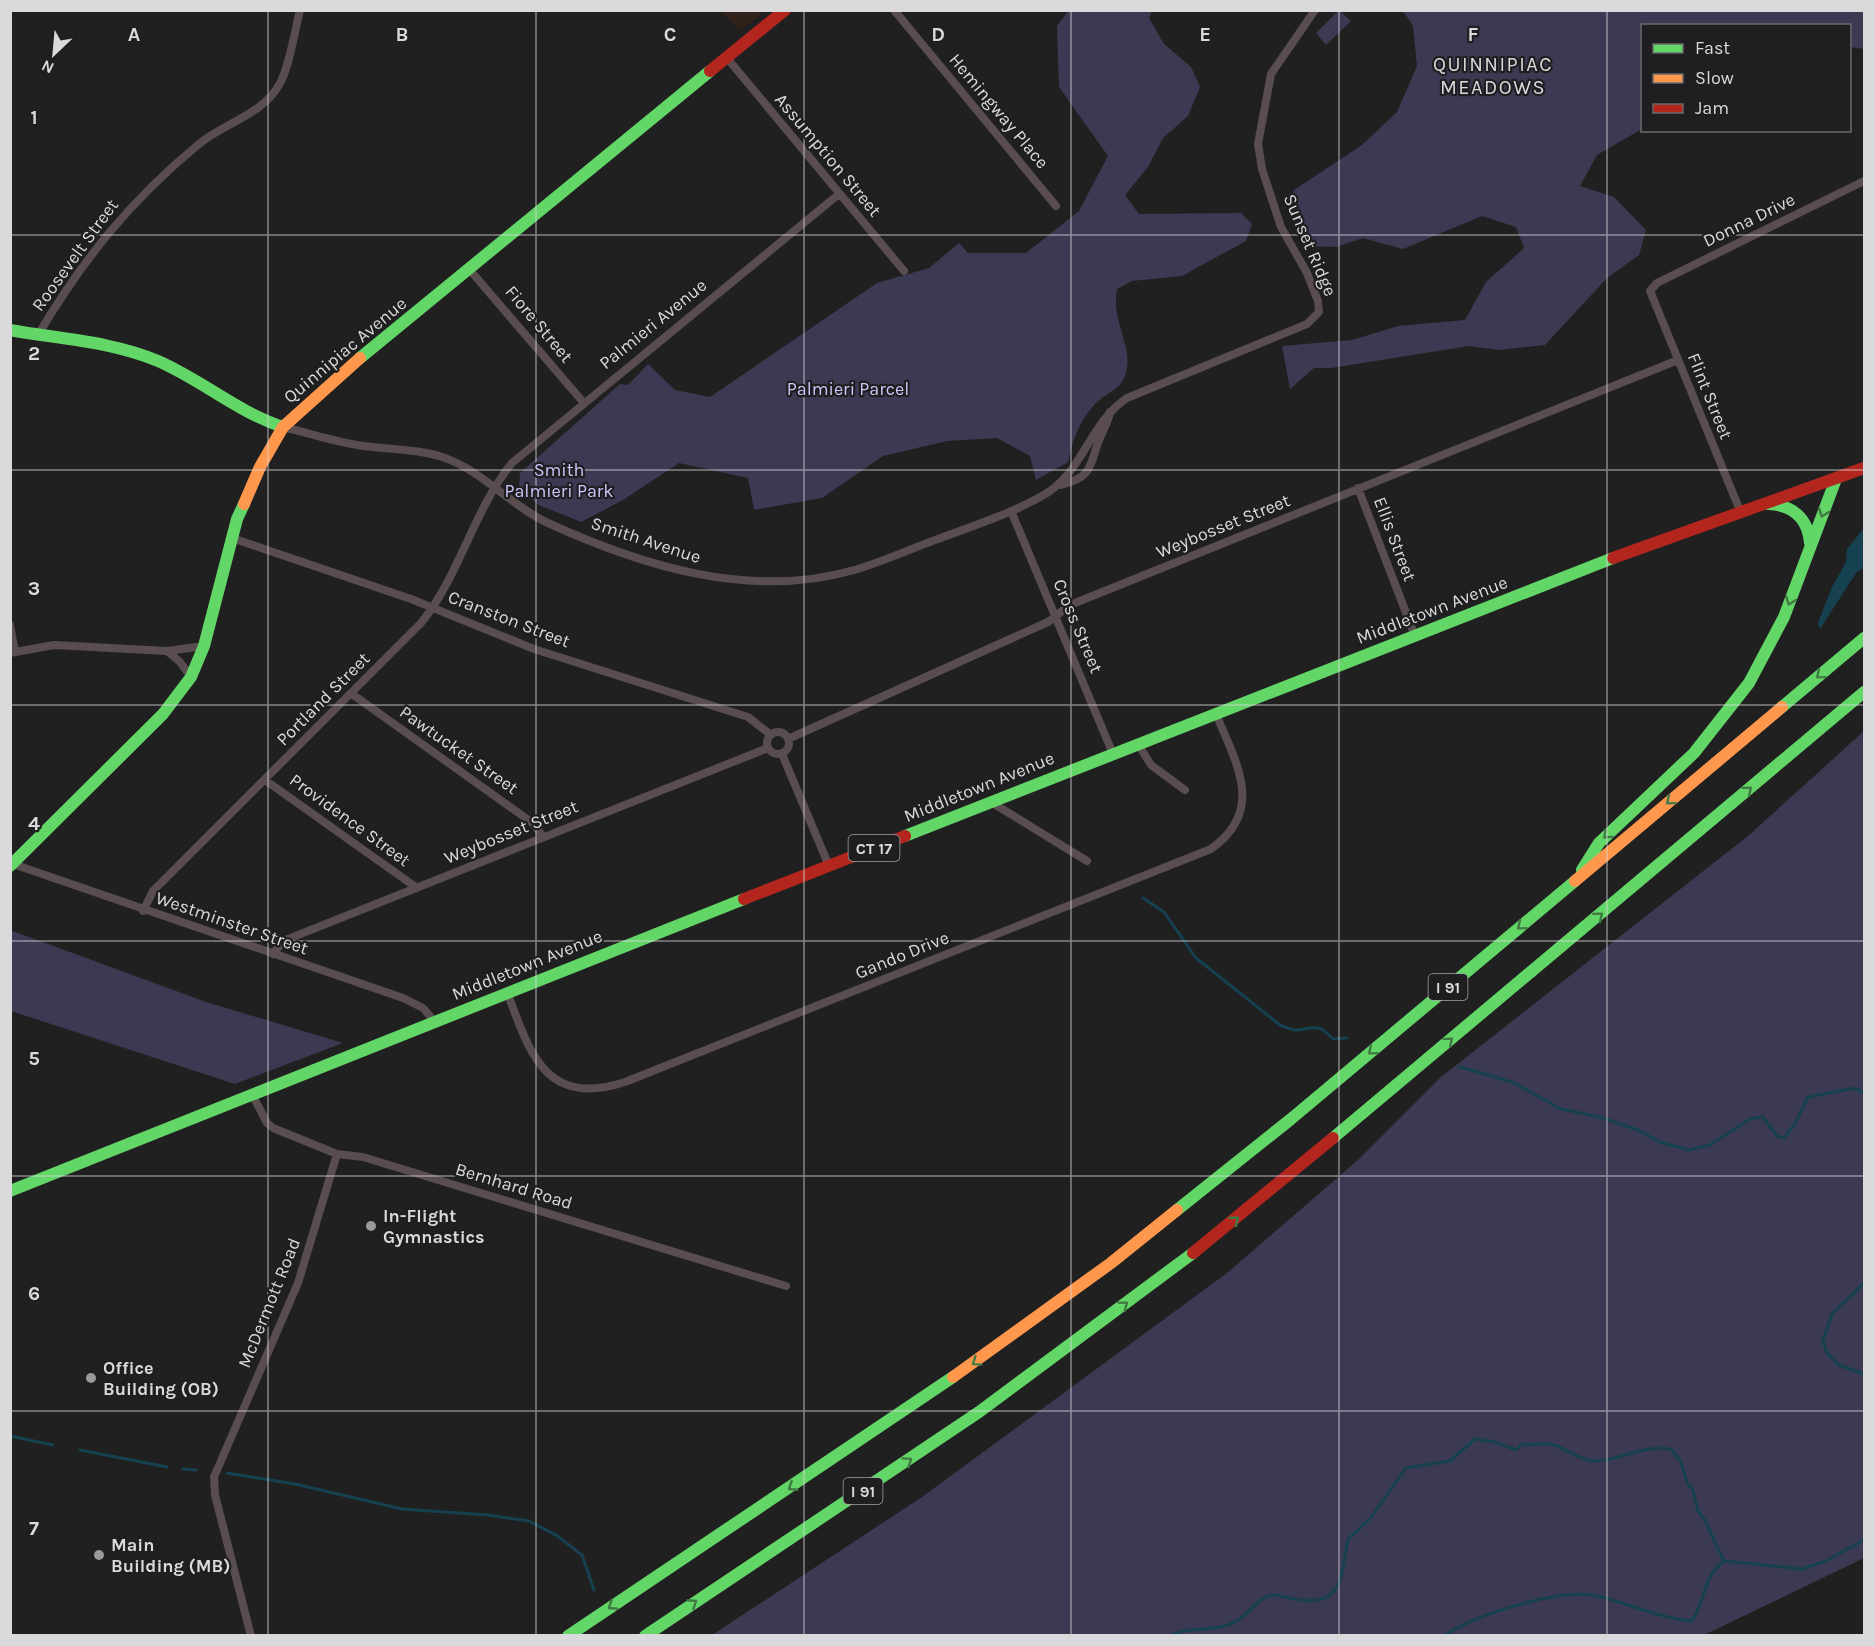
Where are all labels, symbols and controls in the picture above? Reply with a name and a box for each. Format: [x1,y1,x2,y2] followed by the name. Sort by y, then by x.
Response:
[128,23,141,46] text: A
[396,23,408,46] text: B
[664,23,676,46] text: C
[931,23,945,46] text: D
[1199,23,1211,46] text: E
[1468,23,1479,46] text: F
[24,24,84,84] north arrow
[1641,24,1851,132] legend
[1695,37,1730,59] text: Fast
[944,49,1054,173] street label: Hemingway Place
[1433,53,1553,99] district label: QUINNIPIAC MEADOWS
[38,56,57,78] text: N
[1695,67,1734,89] text: Slow
[770,89,886,221] street label: Assumption Street
[1695,97,1729,119] text: Jam
[30,106,38,129] text: 1
[1699,188,1799,252] street label: Donna Drive
[1279,191,1341,299] street label: Sunset Ridge
[27,194,123,315] street label: Roosevelt Street
[595,274,711,374] street label: Palmieri Avenue
[500,281,578,367] street label: Fiore Street
[279,292,411,408] street label: Quinnipiac Avenue
[28,342,40,365] text: 2
[1683,350,1737,443] street label: Flint Street
[787,378,909,400] park label: Palmieri Parcel
[504,459,614,502] park label: Smith Palmieri Park
[1153,489,1293,563] street label: Weybosset Street
[1369,494,1421,585] street label: Ellis Street
[1817,507,1830,517] one-way arrow
[588,512,704,568] street label: Smith Avenue
[1353,571,1511,649] street label: Middletown Avenue
[1048,576,1108,677] street label: Cross Street
[28,577,40,600] text: 3
[445,586,573,652] street label: Cranston Street
[1785,595,1797,606] one-way arrow
[272,647,375,750] street label: Portland Street
[1816,668,1827,679] one-way arrow
[395,701,523,799] street label: Pawtucket Street
[901,747,1057,827] street label: Middletown Avenue
[285,769,415,871] street label: Providence Street
[1741,787,1752,798] one-way arrow
[1666,793,1677,804] one-way arrow
[441,795,581,869] street label: Weybosset Street
[28,812,40,835] text: 4
[1604,828,1614,839] one-way arrow
[848,835,900,861] road number: CT 17
[153,887,311,959] street label: Westminster Street
[1592,912,1603,923] one-way arrow
[1517,919,1528,930] one-way arrow
[449,925,605,1005] street label: Middletown Avenue
[852,926,952,984] street label: Gando Drive
[1428,974,1468,1000] road number: I 91
[1442,1037,1453,1048] one-way arrow
[1368,1044,1379,1055] one-way arrow
[28,1047,40,1070] text: 5
[453,1158,575,1214] street label: Bernhard Road
[383,1205,485,1248] place label: In-Flight Gymnastics
[1228,1216,1239,1227] one-way arrow
[364,1219,378,1233] marker: In-Flight Gymnastics
[233,1235,305,1371] street label: McDermott Road
[28,1282,40,1305] text: 6
[1118,1302,1129,1313] one-way arrow
[972,1355,983,1366] one-way arrow
[103,1357,219,1400] place label: Office Building (OB)
[84,1371,98,1385] marker: Office Building (OB)
[902,1457,913,1468] one-way arrow
[844,1478,882,1504] road number: I 91
[788,1480,799,1491] one-way arrow
[29,1517,39,1540] text: 7
[111,1534,230,1577] place label: Main Building (MB)
[92,1548,106,1562] marker: Main Building (MB)
[608,1599,619,1610] one-way arrow
[687,1599,698,1610] one-way arrow

